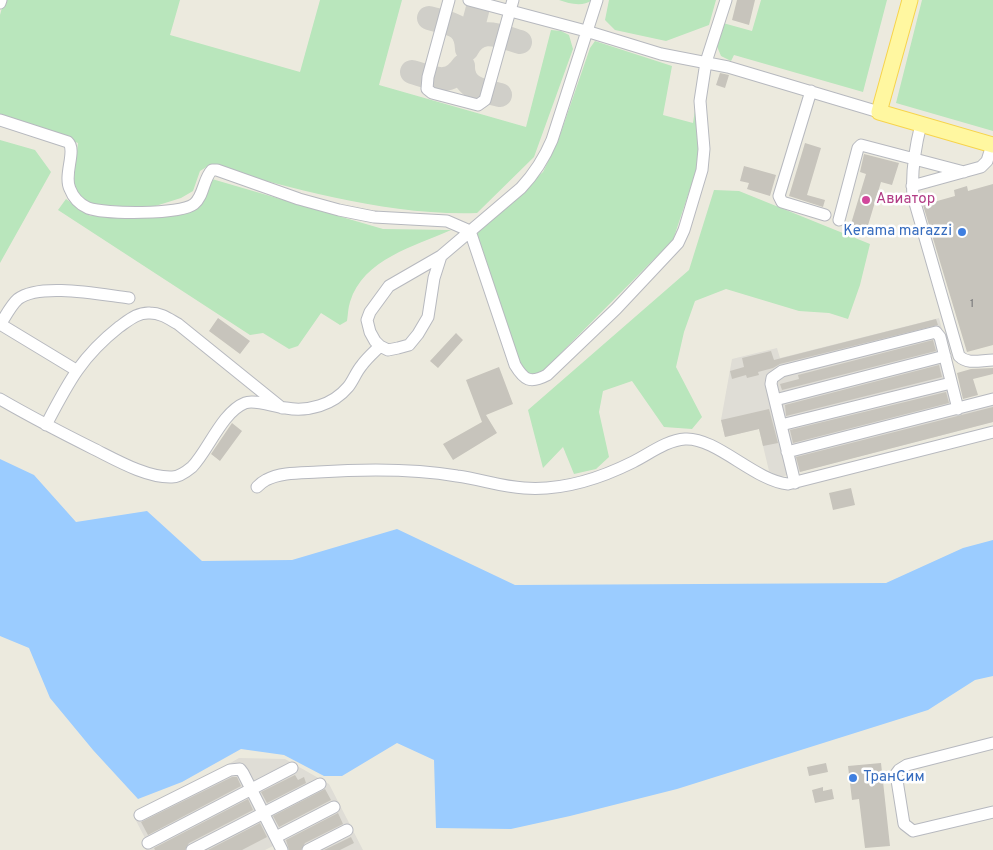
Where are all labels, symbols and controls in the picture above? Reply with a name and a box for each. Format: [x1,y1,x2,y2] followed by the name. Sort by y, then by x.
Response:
[876,191,935,209] place label: Авиатор
[860,194,872,206] marker: Авиатор
[843,223,952,241] place label: Kerama marazzi
[956,226,968,238] marker: Kerama marazzi
[970,298,974,312] house number: 1
[863,769,925,787] place label: ТранСим
[847,772,859,784] marker: ТранСим

